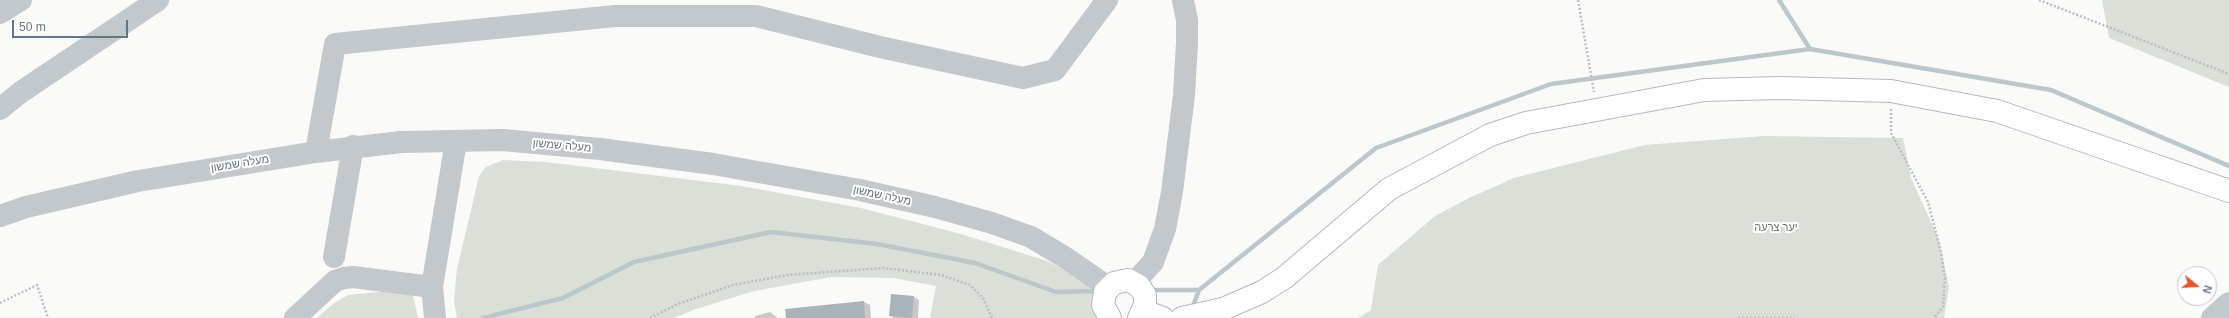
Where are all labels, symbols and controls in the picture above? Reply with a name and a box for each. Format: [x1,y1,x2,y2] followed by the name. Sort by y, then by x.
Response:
[14,12,130,38] scale bar
[19,20,46,34] text: 50 m
[532,137,592,155] street label: מעלה שמשון
[210,153,270,175] street label: מעלה שמשון
[852,183,912,209] street label: מעלה שמשון
[1754,221,1798,235] park label: יער צרעה
[2177,266,2217,306] north arrow
[2201,284,2214,295] text: N

